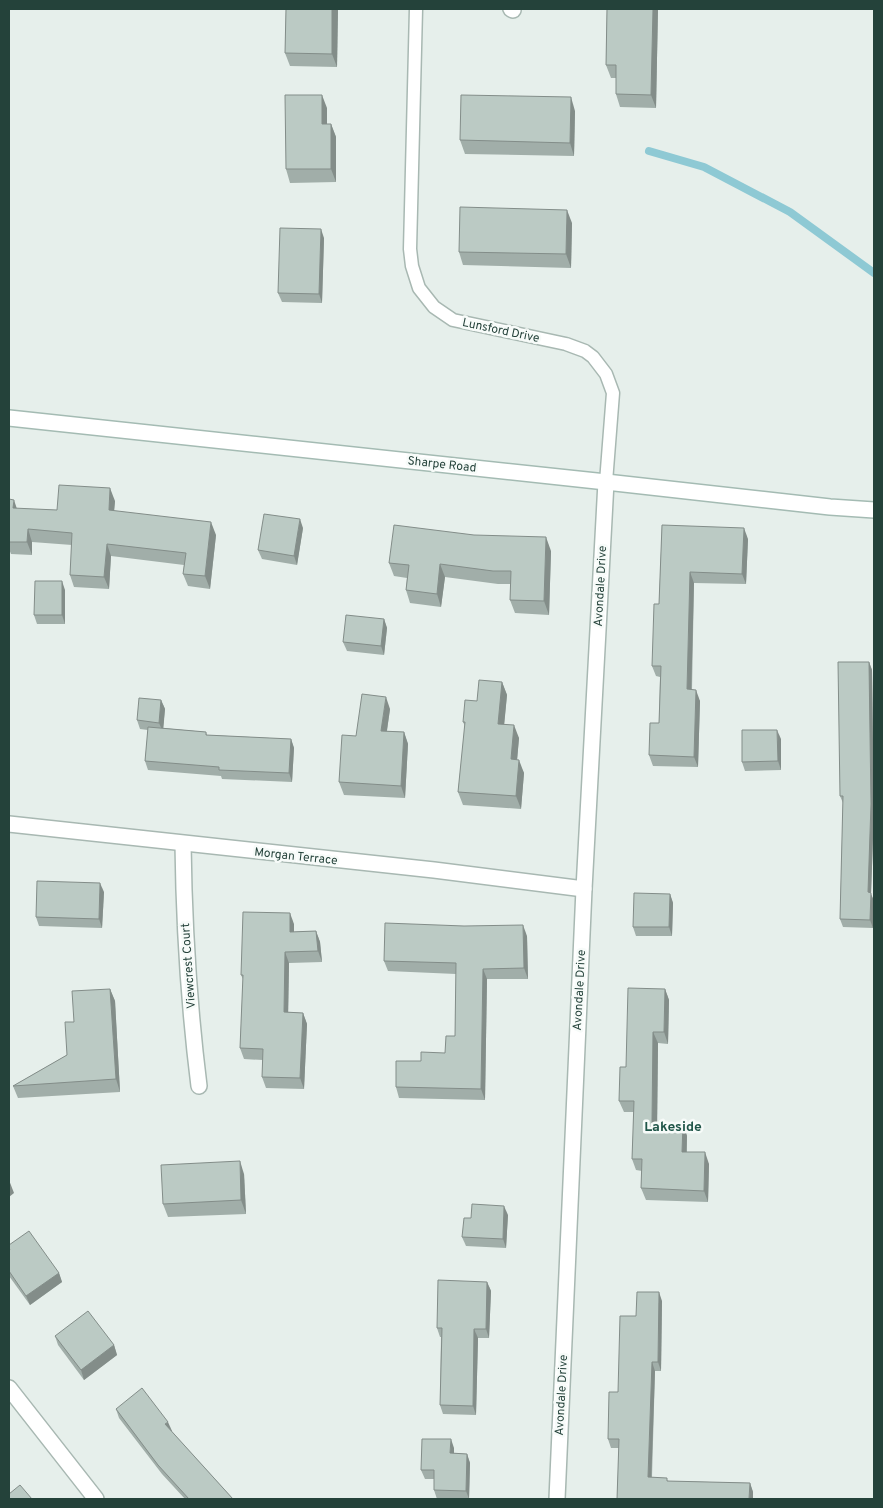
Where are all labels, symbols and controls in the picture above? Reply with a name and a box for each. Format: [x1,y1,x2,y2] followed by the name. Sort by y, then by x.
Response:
[461,315,541,347] street label: Lunsford Drive
[407,453,477,477] street label: Sharpe Road
[591,545,611,627] street label: Avondale Drive
[253,845,338,869] street label: Morgan Terrace
[178,922,200,1009] street label: Viewcrest Court
[570,949,590,1031] street label: Avondale Drive
[644,1119,702,1136] district label: Lakeside
[552,1354,572,1436] street label: Avondale Drive

